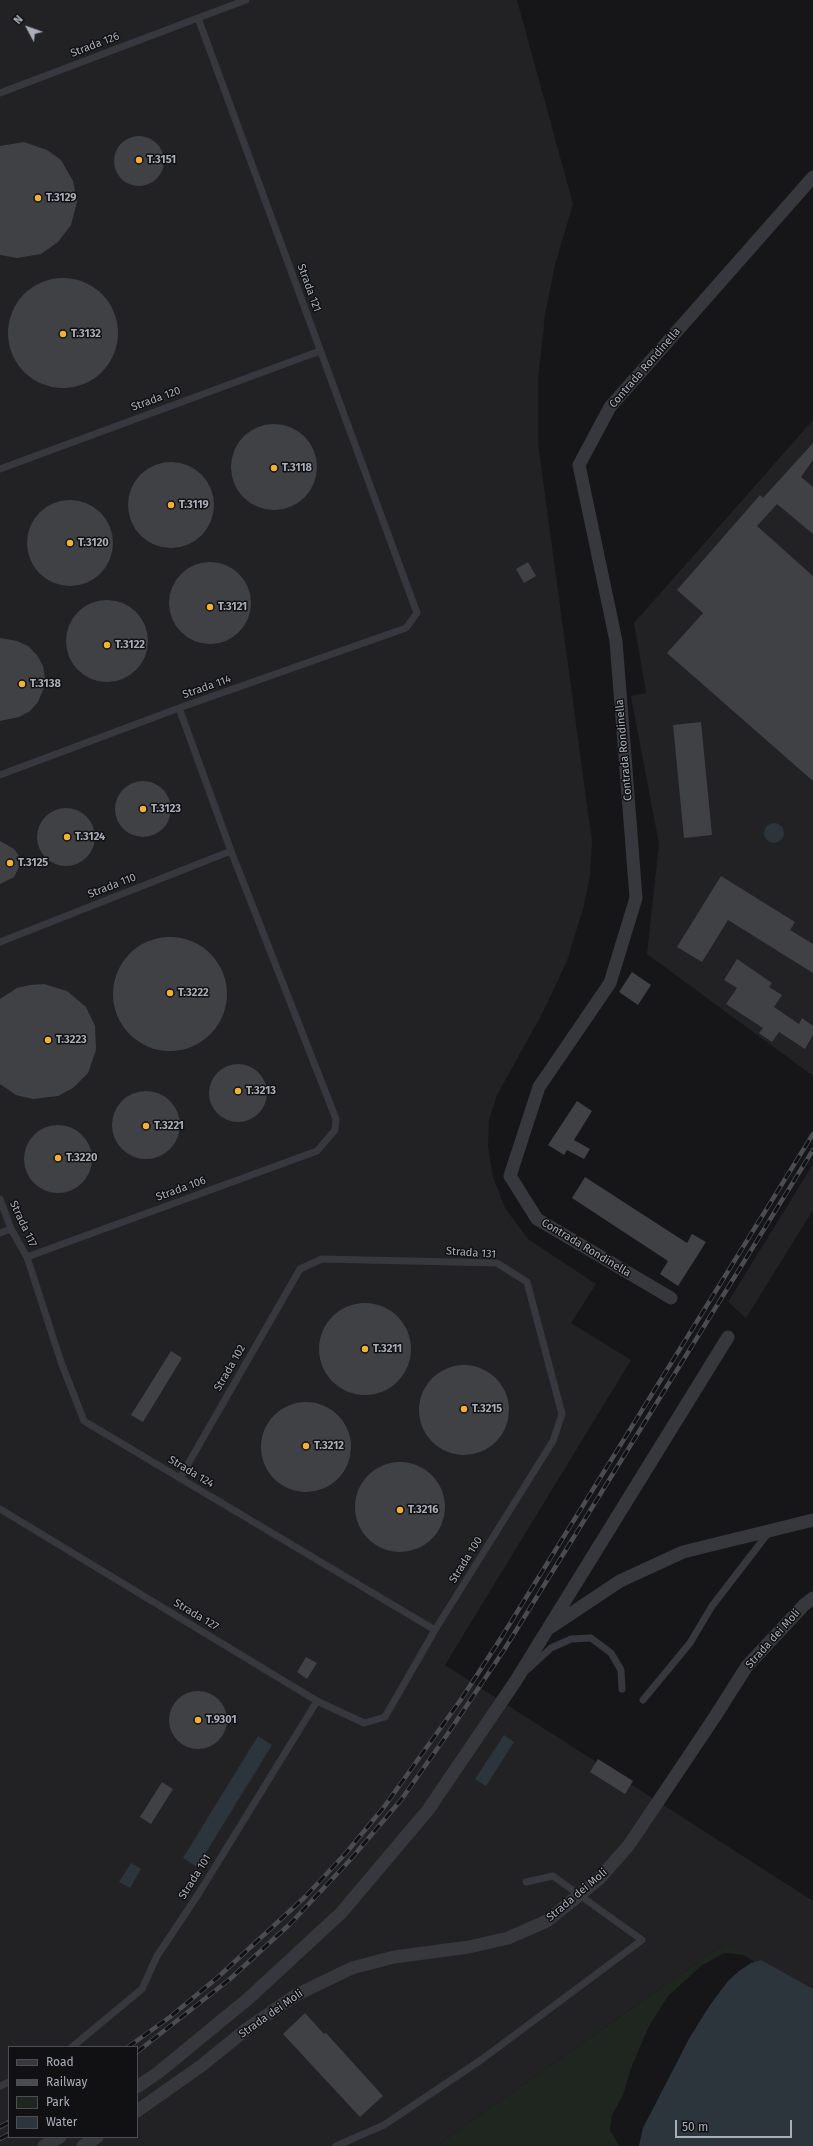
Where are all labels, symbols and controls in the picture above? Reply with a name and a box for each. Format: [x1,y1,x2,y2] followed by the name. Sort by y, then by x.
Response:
[8,8,48,48] north arrow
[11,13,26,27] text: N
[69,30,121,60] street label: Strada 126
[147,153,176,167] place label: T.3151
[134,155,144,165] marker: T.3151
[46,191,76,205] place label: T.3129
[33,193,43,203] marker: T.3129
[294,262,324,314] street label: Strada 121
[607,325,683,411] street label: Contrada Rondinella
[71,327,101,341] place label: T.3132
[58,329,68,339] marker: T.3132
[129,384,183,414] street label: Strada 120
[282,461,312,475] place label: T.3118
[269,463,279,473] marker: T.3118
[179,498,209,512] place label: T.3119
[166,500,176,510] marker: T.3119
[78,536,109,550] place label: T.3120
[65,538,75,548] marker: T.3120
[218,600,247,614] place label: T.3121
[205,602,215,612] marker: T.3121
[115,638,145,652] place label: T.3122
[102,640,112,650] marker: T.3122
[181,673,233,701] street label: Strada 114
[30,677,61,691] place label: T.3138
[17,679,27,689] marker: T.3138
[613,699,635,801] street label: Contrada Rondinella
[151,802,181,816] place label: T.3123
[138,804,148,814] marker: T.3123
[75,830,105,844] place label: T.3124
[62,832,72,842] marker: T.3124
[18,856,48,870] place label: T.3125
[5,858,15,868] marker: T.3125
[86,871,138,901] street label: Strada 110
[178,986,209,1000] place label: T.3222
[165,988,175,998] marker: T.3222
[56,1033,87,1047] place label: T.3223
[43,1035,53,1045] marker: T.3223
[246,1084,276,1098] place label: T.3213
[233,1086,243,1096] marker: T.3213
[154,1119,184,1133] place label: T.3221
[141,1121,151,1131] marker: T.3221
[66,1151,98,1165] place label: T.3220
[53,1153,63,1163] marker: T.3220
[154,1174,208,1204] street label: Strada 106
[7,1199,39,1249] street label: Strada 117
[539,1216,633,1280] street label: Contrada Rondinella
[446,1245,496,1261] street label: Strada 131
[211,1342,249,1394] street label: Strada 102
[373,1342,402,1356] place label: T.3211
[360,1344,370,1354] marker: T.3211
[472,1402,502,1416] place label: T.3215
[459,1404,469,1414] marker: T.3215
[314,1439,344,1453] place label: T.3212
[301,1441,311,1451] marker: T.3212
[166,1453,216,1491] street label: Strada 124
[408,1503,438,1517] place label: T.3216
[395,1505,405,1515] marker: T.3216
[447,1534,485,1586] street label: Strada 100
[171,1596,221,1634] street label: Strada 127
[743,1607,803,1671] street label: Strada dei Moli
[206,1713,237,1727] place label: T.9301
[193,1715,203,1725] marker: T.9301
[176,1852,214,1902] street label: Strada 101
[544,1866,610,1924] street label: Strada dei Moli
[236,1987,306,2041] street label: Strada dei Moli
[8,2046,138,2138] legend
[46,2055,74,2069] text: Road
[46,2075,87,2089] text: Railway
[46,2095,70,2109] text: Park
[677,2112,794,2138] scale bar
[46,2115,77,2129] text: Water
[682,2120,708,2134] text: 50 m

